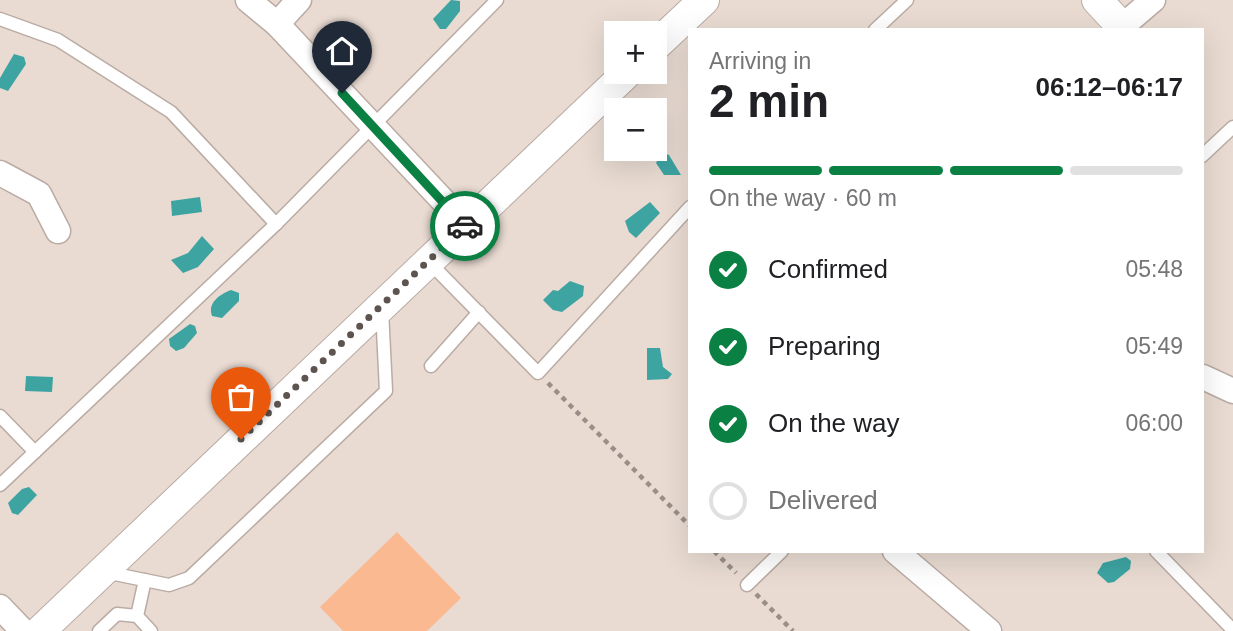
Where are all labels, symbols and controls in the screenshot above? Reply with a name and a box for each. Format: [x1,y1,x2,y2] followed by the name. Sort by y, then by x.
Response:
[312,21,372,93] pin
[604,21,667,161] map controls
[604,21,667,84] button: +
[323,32,361,70] icon: home
[709,48,811,74] text: Arriving in
[1036,72,1183,102] text: 06:12–06:17
[709,75,829,127] text: 2 min
[604,98,667,161] button: −
[709,185,897,211] text: On the way · 60 m
[430,191,500,261] courier
[446,207,484,245] icon: car
[709,251,747,289] icon: check
[768,254,888,284] text: Confirmed
[1125,256,1183,282] text: 05:48
[709,328,747,366] icon: check
[768,331,881,361] text: Preparing
[1125,333,1183,359] text: 05:49
[211,367,271,439] pin
[222,378,260,416] icon: bag
[709,405,747,443] icon: check
[768,408,900,438] text: On the way
[1125,410,1183,436] text: 06:00
[768,485,878,515] text: Delivered

